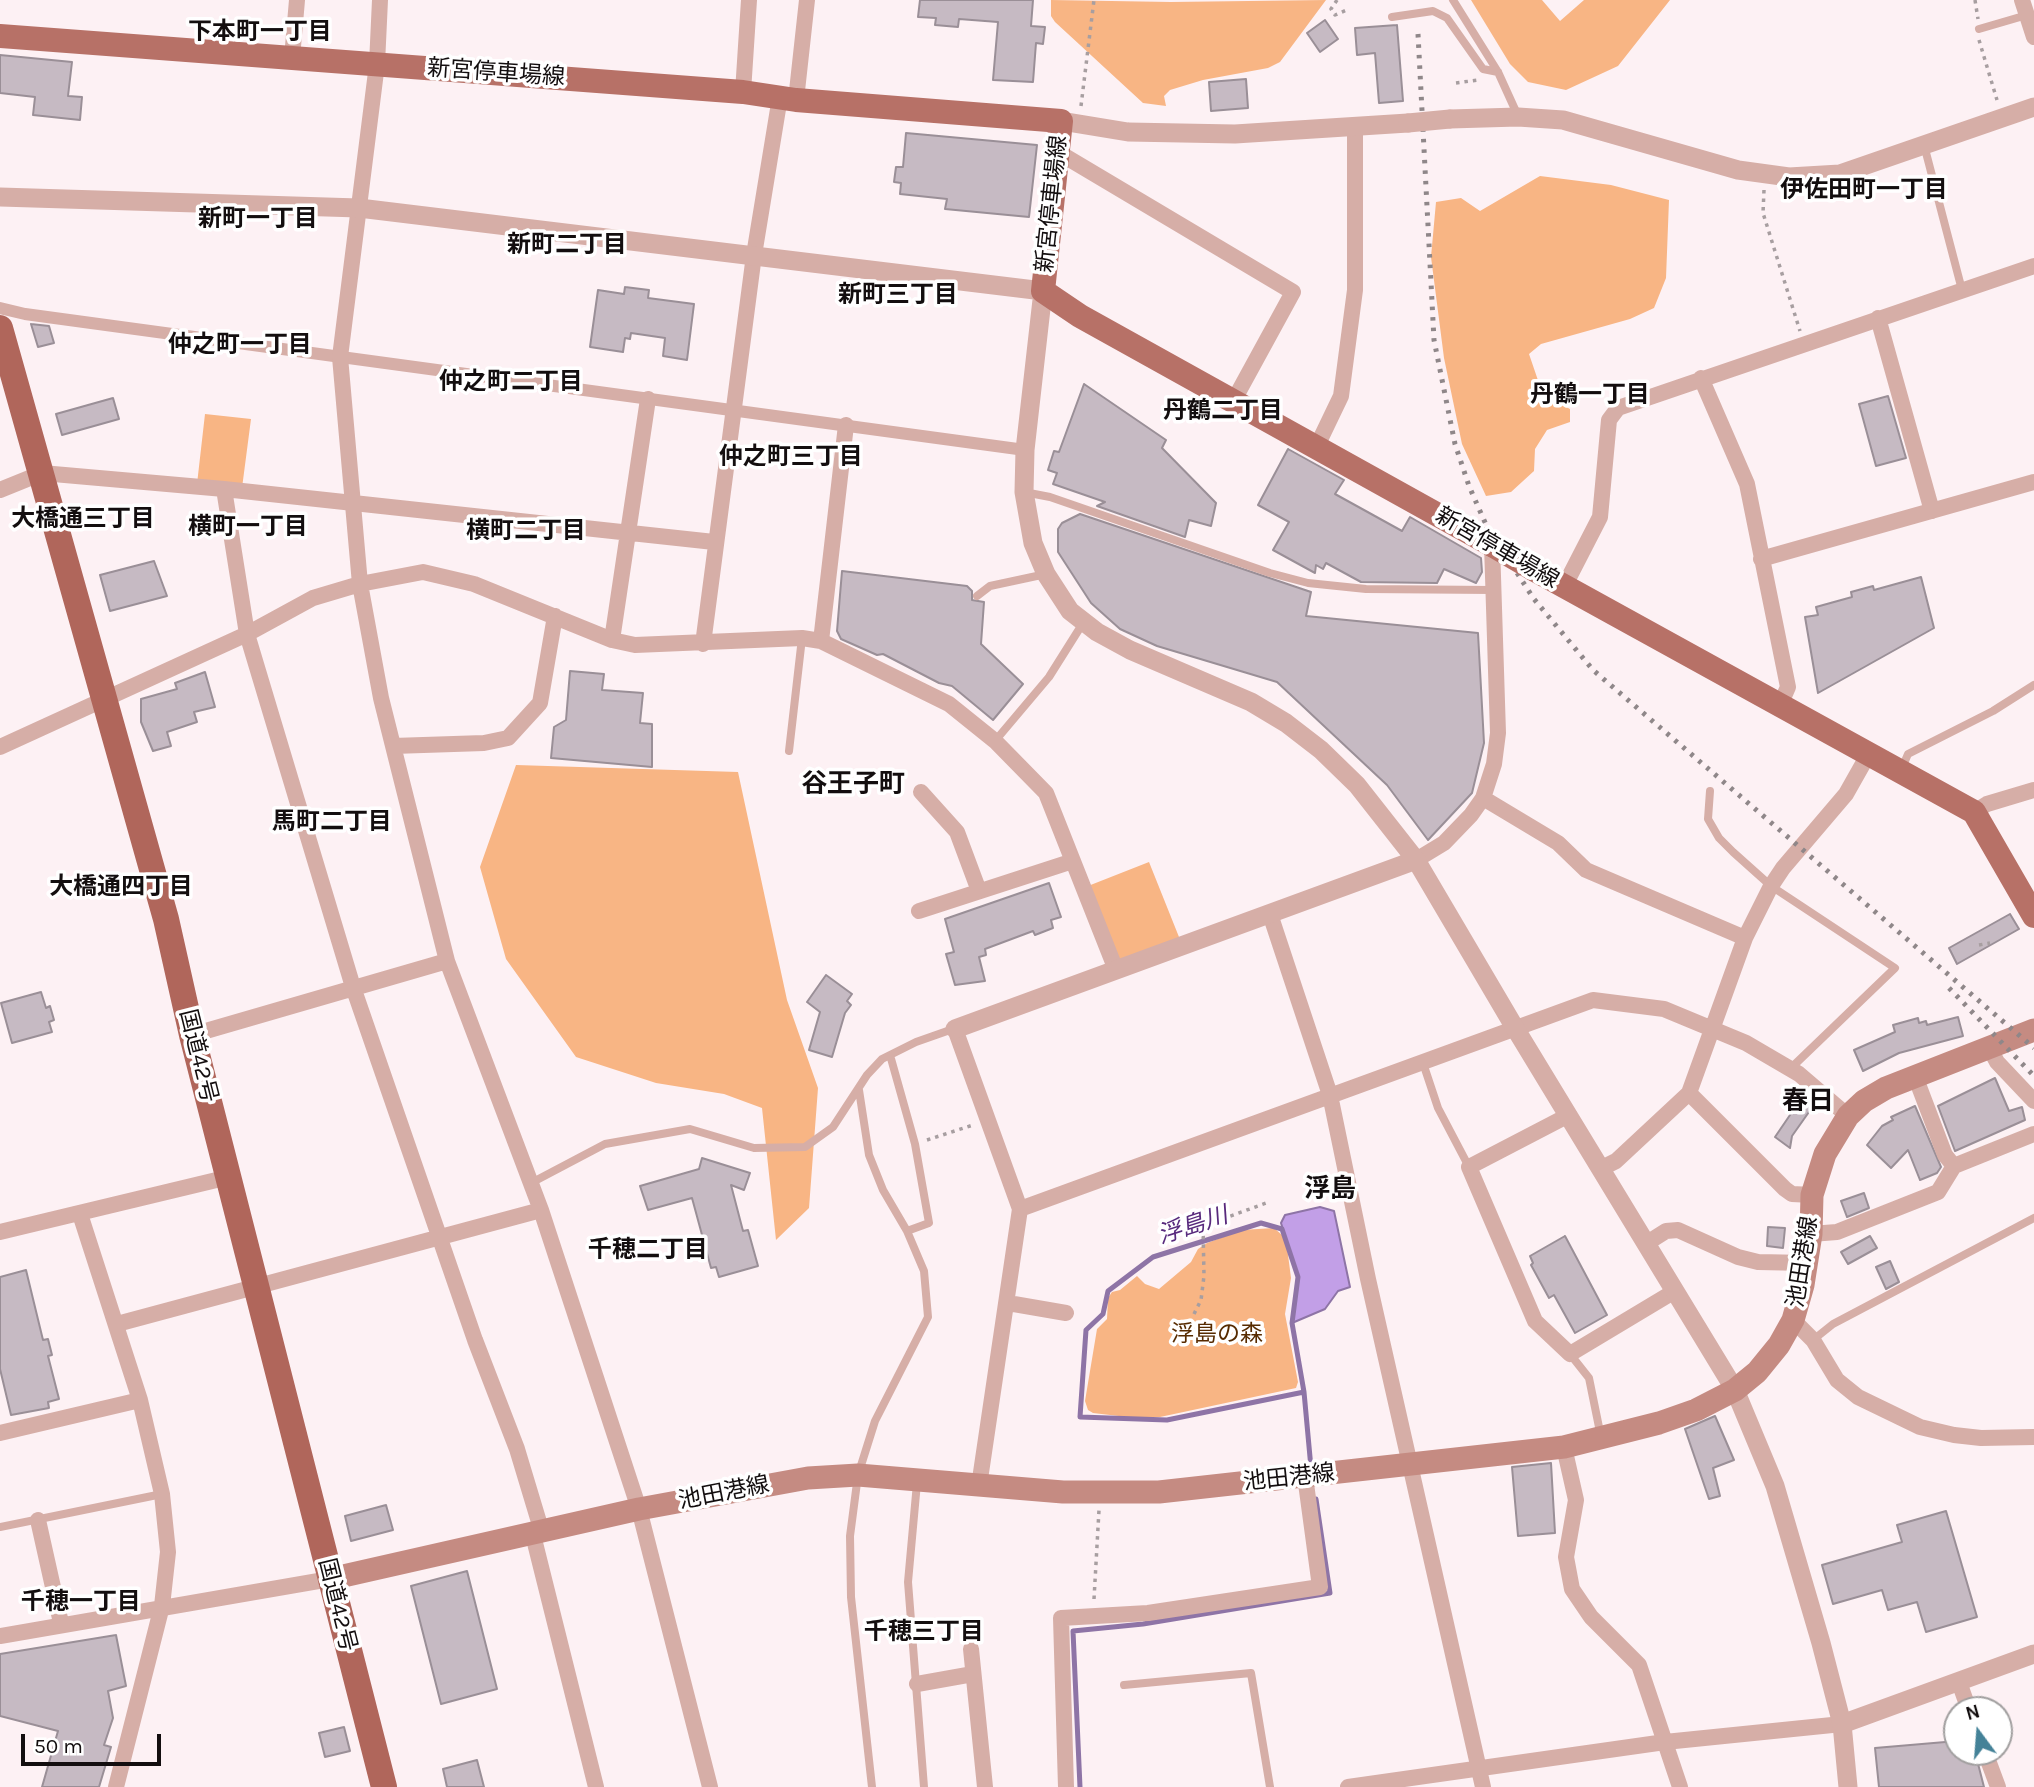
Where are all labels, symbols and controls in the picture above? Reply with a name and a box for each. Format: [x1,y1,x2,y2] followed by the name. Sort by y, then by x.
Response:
[188,18,332,46] district label: 下本町一丁目
[426,54,566,92] street label: 新宮停車場線
[1031,134,1073,274] street label: 新宮停車場線
[1780,176,1948,204] district label: 伊佐田町一丁目
[198,205,318,233] district label: 新町一丁目
[507,231,627,259] district label: 新町二丁目
[838,281,958,309] district label: 新町三丁目
[168,331,312,359] district label: 仲之町一丁目
[439,368,583,396] district label: 仲之町二丁目
[1530,381,1650,409] district label: 丹鶴一丁目
[1163,397,1283,425] district label: 丹鶴二丁目
[719,443,863,471] district label: 仲之町三丁目
[1430,502,1564,594] street label: 新宮停車場線
[11,505,155,533] district label: 大橋通三丁目
[188,513,308,541] district label: 横町一丁目
[466,517,586,545] district label: 横町二丁目
[801,769,905,801] district label: 谷王子町
[272,808,392,836] district label: 馬町二丁目
[49,873,193,901] district label: 大橋通四丁目
[173,1006,223,1106] street label: 国道42号
[1782,1086,1834,1118] district label: 春日
[1304,1174,1356,1206] district label: 浮島
[1154,1201,1232,1251] water label: 浮島川
[1782,1214,1824,1310] street label: 池田港線
[588,1236,708,1264] district label: 千穂二丁目
[1171,1320,1263,1348] park label: 浮島の森
[1242,1459,1336,1497] street label: 池田港線
[676,1471,772,1515] street label: 池田港線
[312,1555,362,1655] street label: 国道42号
[21,1588,141,1616] district label: 千穂一丁目
[864,1618,984,1646] district label: 千穂三丁目
[1943,1696,2013,1766] north arrow
[1963,1700,1982,1725] text: N
[24,1720,164,1764] scale bar
[34,1734,83,1758] text: 50 m

